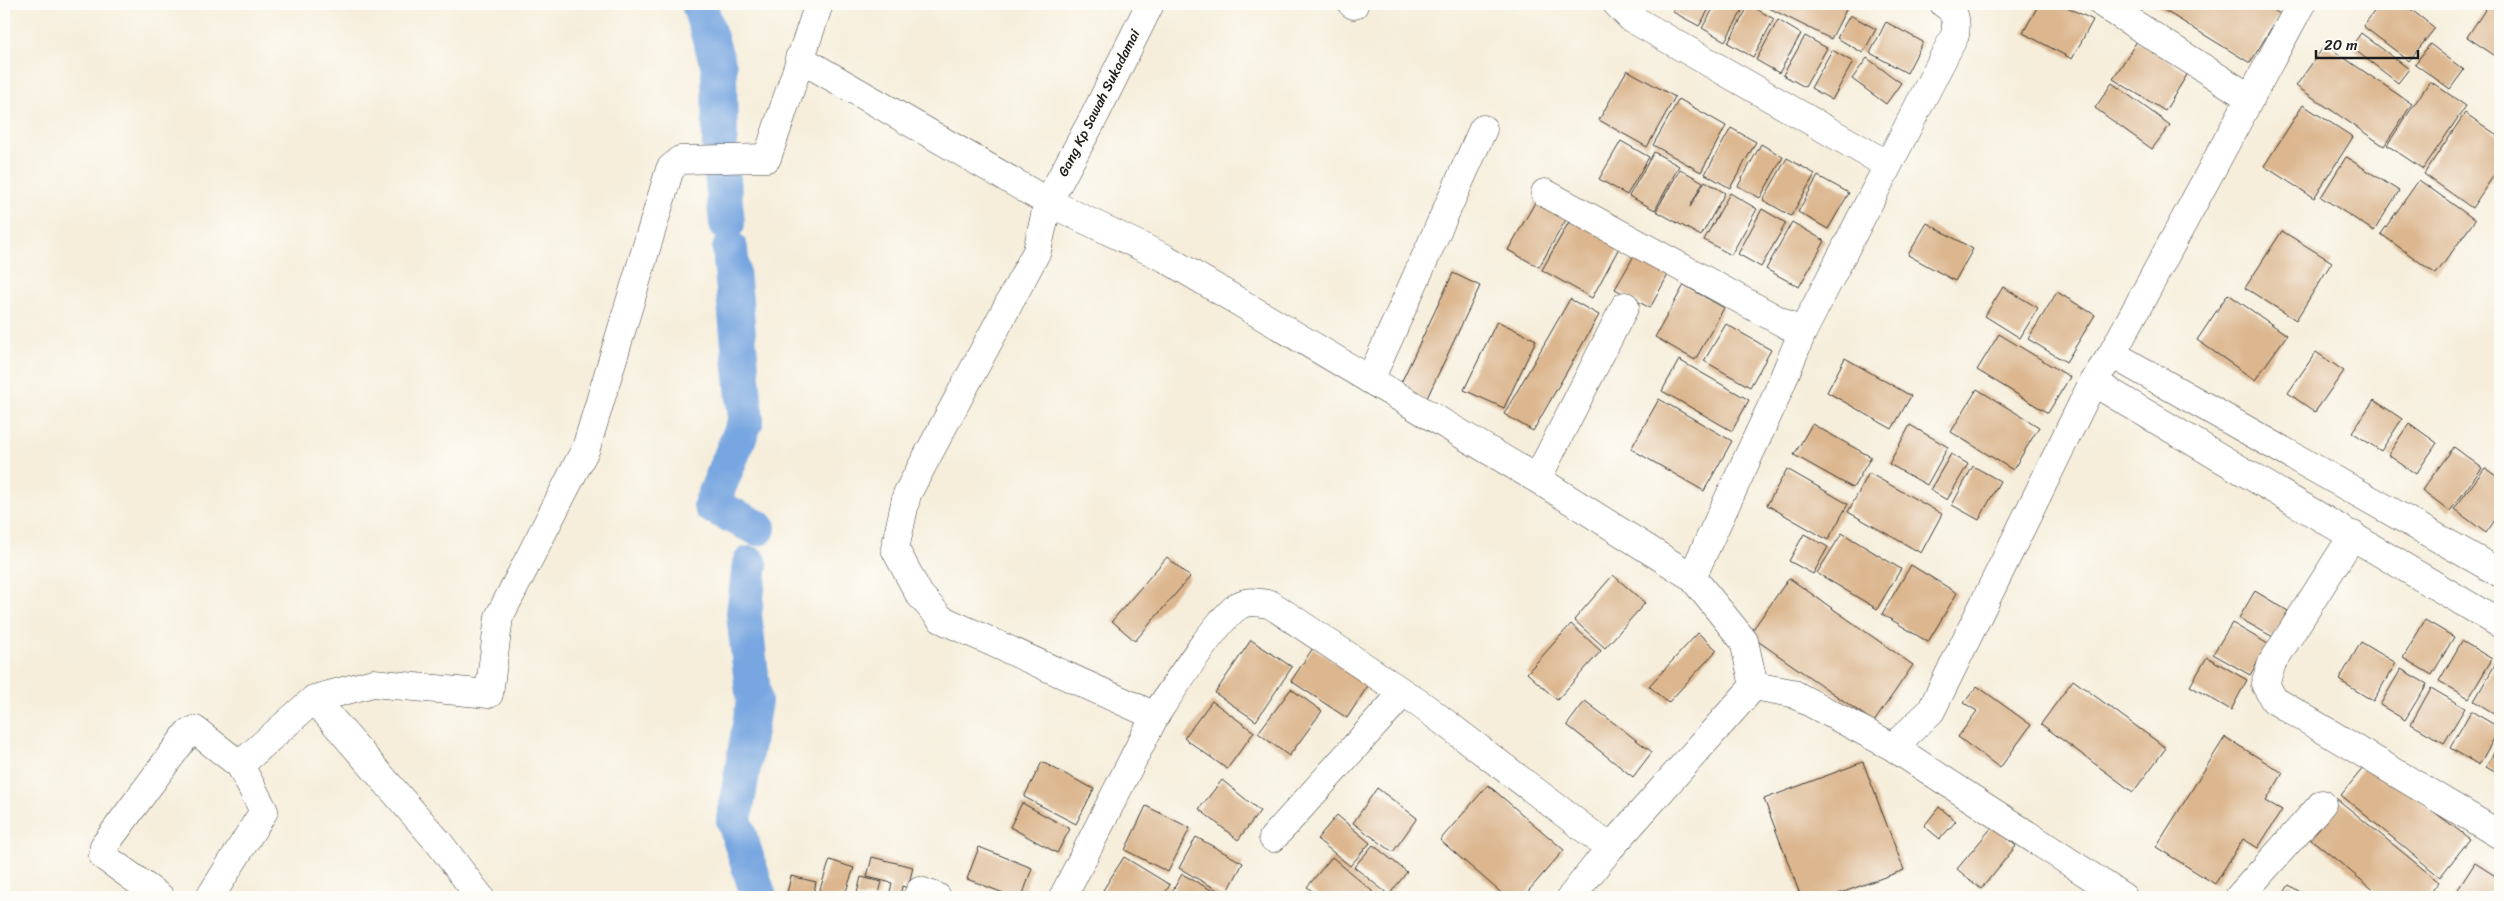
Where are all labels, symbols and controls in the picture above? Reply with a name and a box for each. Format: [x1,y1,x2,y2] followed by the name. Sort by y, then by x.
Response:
[1051,24,1148,181] street label: Gang Kp Sawah Sukadamai
[2316,28,2419,60] scale bar
[2324,32,2358,58] text: 20 m

